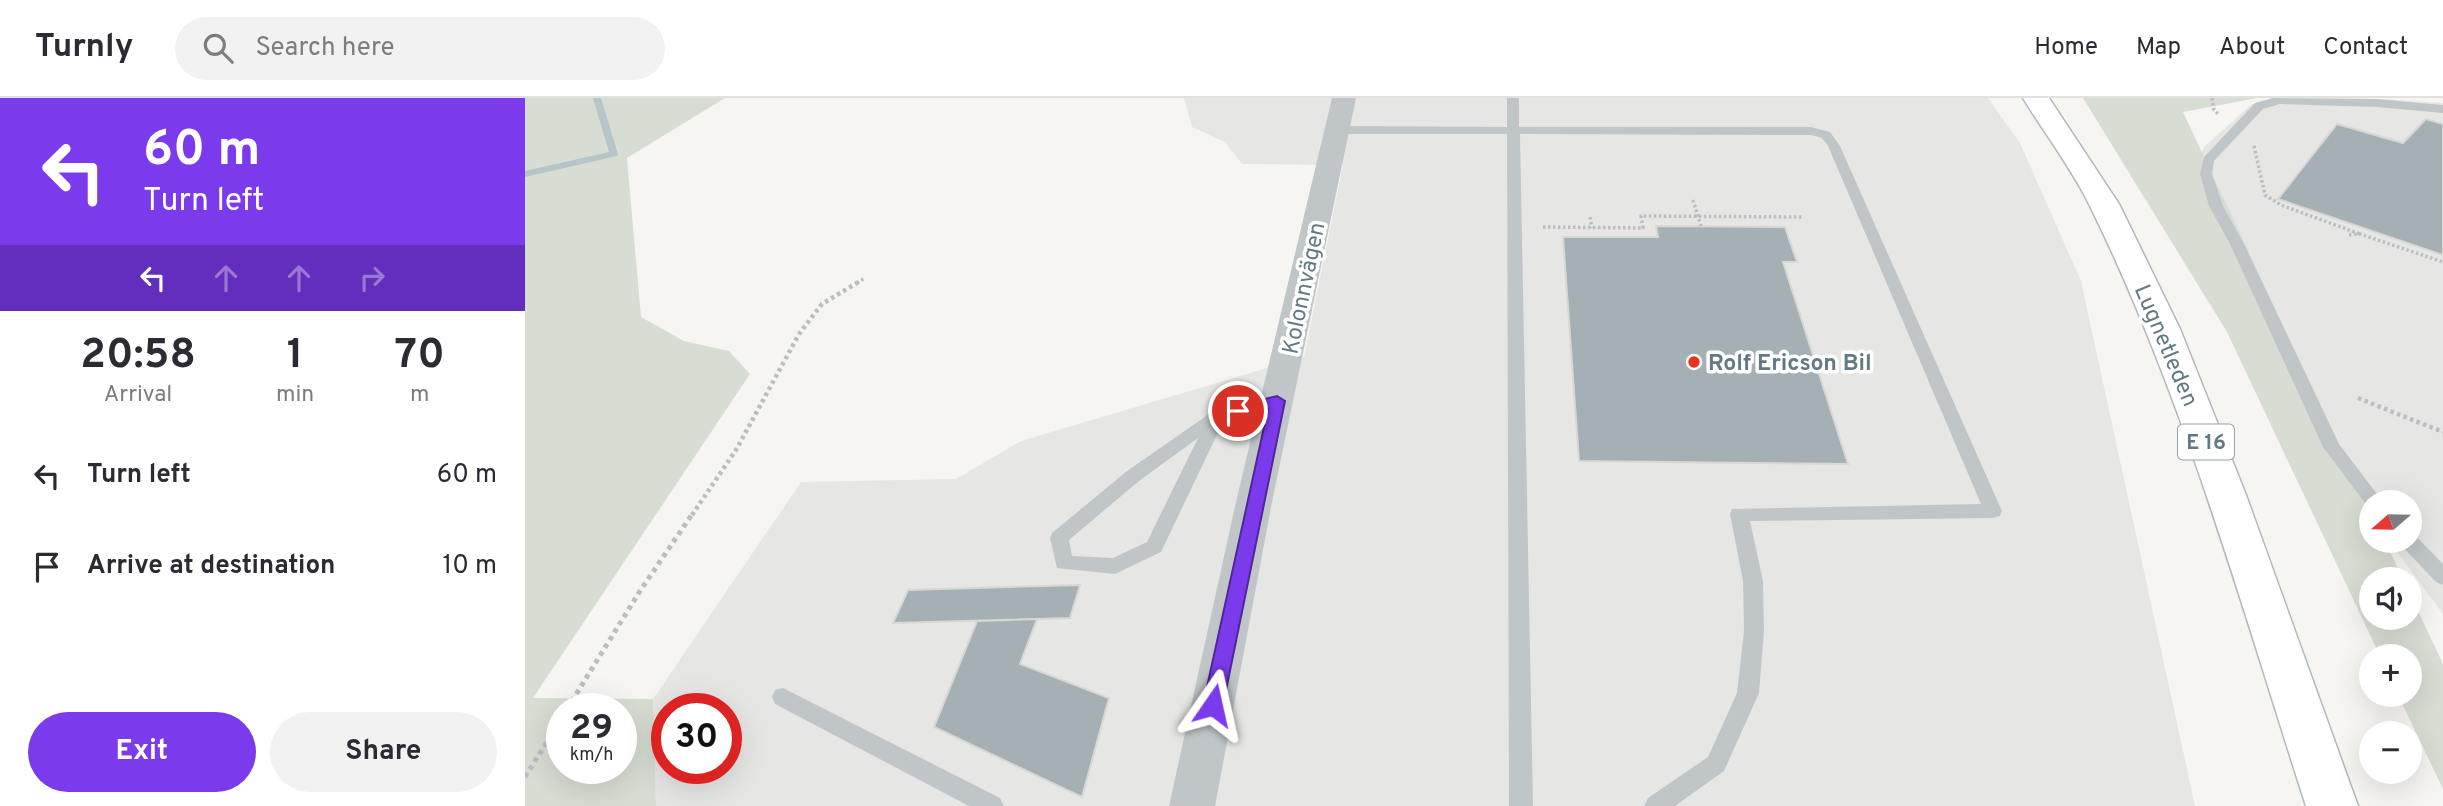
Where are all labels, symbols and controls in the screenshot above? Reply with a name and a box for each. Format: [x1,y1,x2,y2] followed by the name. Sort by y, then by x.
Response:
[175,17,665,80] search box
[35,27,133,69] text: Turnly
[199,29,237,67] icon: search
[255,32,394,65] text: Search here
[2034,33,2098,63] text: Home
[2136,33,2181,63] text: Map
[2219,33,2285,63] text: About
[2323,33,2408,63] text: Contact
[143,121,261,183] text: 60 m
[28,126,119,217] icon: left
[143,182,264,222] text: Turn left
[1277,220,1334,357] street label: Kolonnvägen
[134,259,172,297] icon: left
[207,259,245,297] icon: ahead
[280,259,318,297] icon: ahead
[353,259,391,297] icon: right
[2126,281,2203,411] street label: Lugnetleden
[80,330,196,383] text: 20:58
[287,330,304,383] text: 1
[395,330,445,383] text: 70
[1708,350,1872,379] place label: Rolf Ericson Bil
[1686,354,1702,370] marker: Rolf Ericson Bil
[104,381,172,410] text: Arrival
[276,381,314,410] text: min
[410,381,429,410] text: m
[1208,381,1268,441] pin
[1219,392,1257,430] icon: arrive
[2178,424,2234,460] road number: E 16
[28,457,66,495] icon: left
[87,459,191,492] text: Turn left
[437,459,497,492] text: 60 m
[2359,490,2422,553] north arrow
[2359,490,2422,784] map controls
[28,548,66,586] icon: arrive
[87,550,335,583] text: Arrive at destination
[442,550,497,583] text: 10 m
[2359,567,2422,630] button: sound
[2359,644,2422,707] button: +
[1176,668,1250,742] position arrow
[651,693,742,784] speed limit sign: 30
[570,707,613,751] text: 29
[28,712,256,792] button: Exit
[270,712,497,792] button: Share
[2359,721,2422,784] button: −
[570,744,613,767] text: km/h

